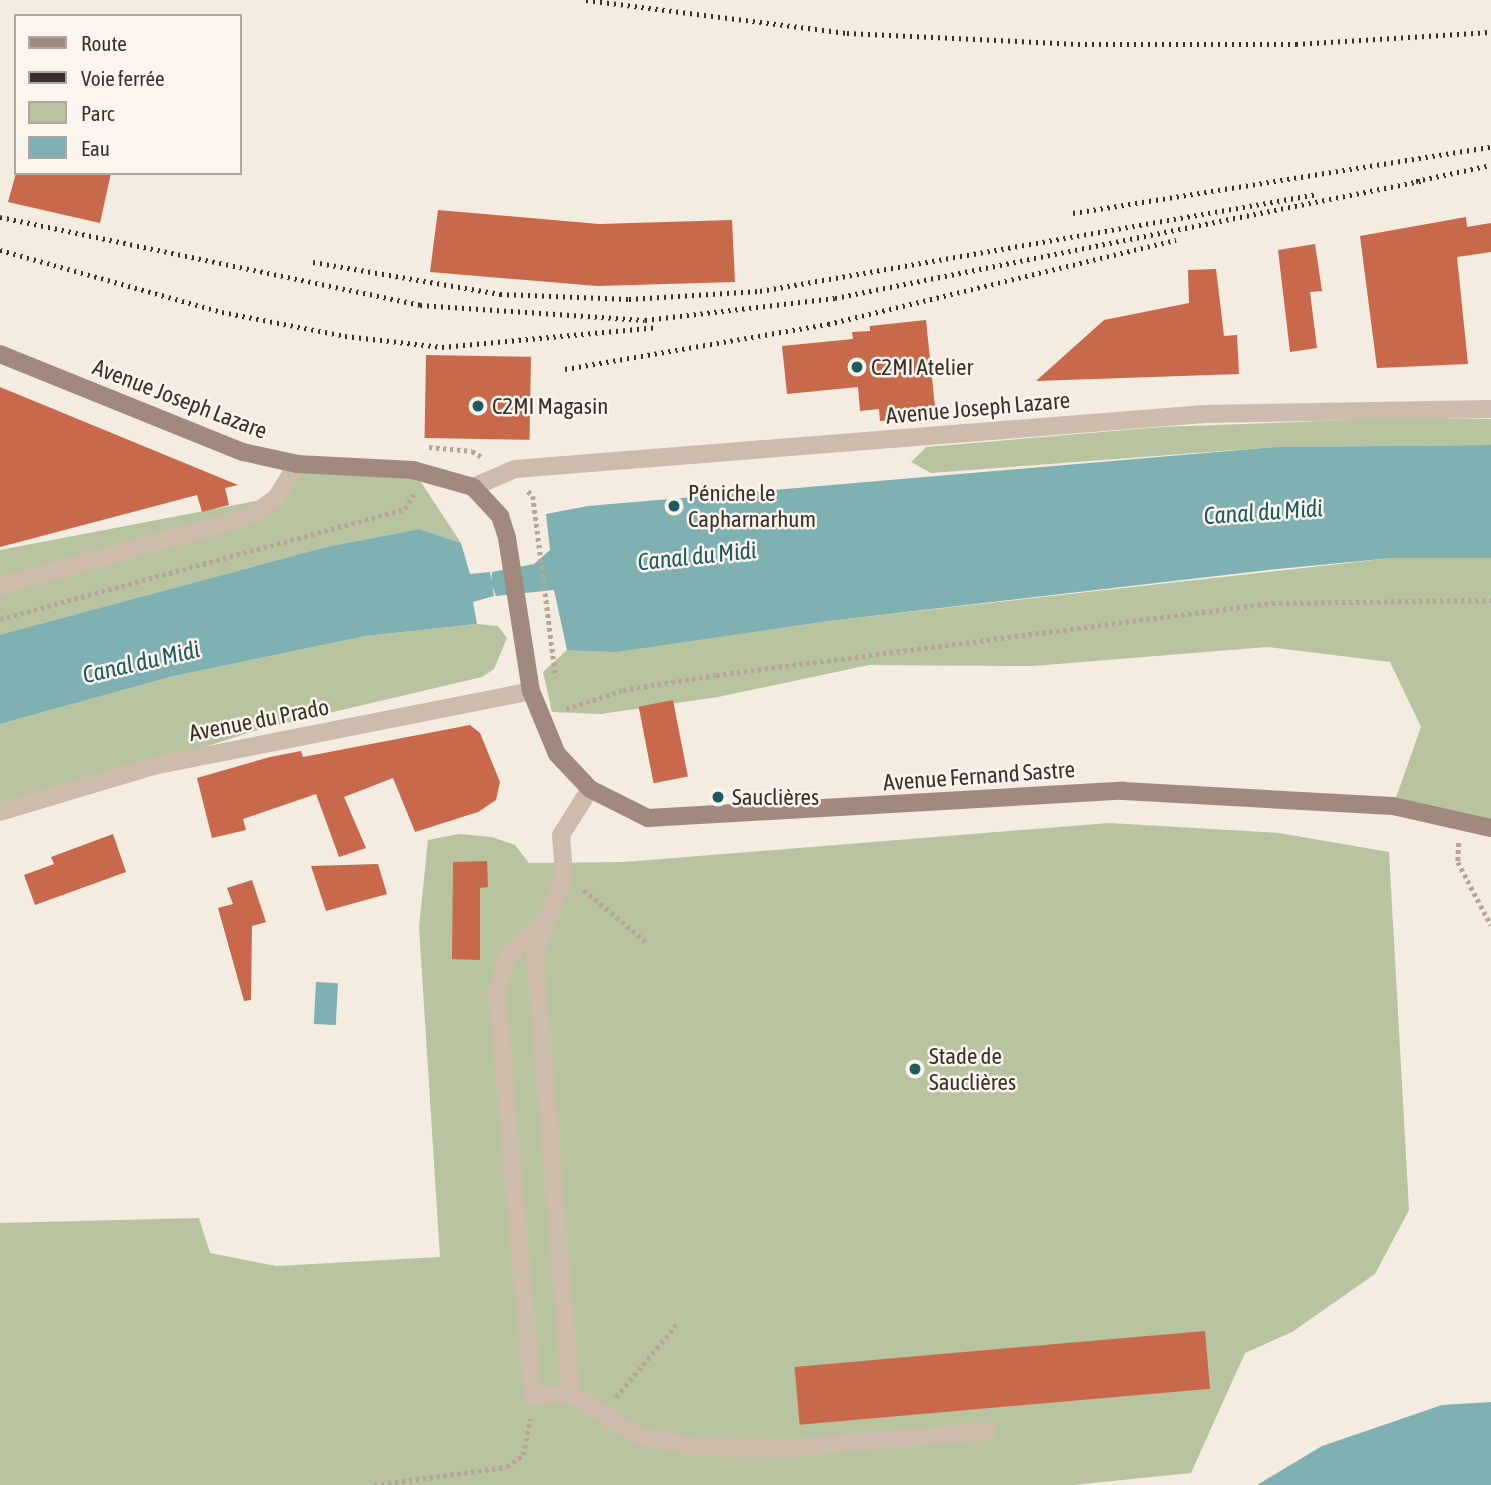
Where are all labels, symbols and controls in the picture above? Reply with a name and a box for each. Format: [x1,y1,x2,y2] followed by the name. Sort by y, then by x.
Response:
[14,14,242,175] legend
[81,31,127,55] text: Route
[81,66,164,90] text: Voie ferrée
[81,101,115,125] text: Parc
[81,136,110,160] text: Eau
[89,353,271,445] street label: Avenue Joseph Lazare
[871,353,973,381] place label: C2MI Atelier
[849,359,865,375] marker: C2MI Atelier
[885,386,1071,430] street label: Avenue Joseph Lazare
[492,392,608,420] place label: C2MI Magasin
[470,398,486,414] marker: C2MI Magasin
[688,479,816,533] place label: Péniche le Capharnarhum
[1203,493,1323,531] water label: Canal du Midi
[666,498,682,514] marker: Péniche le Capharnarhum
[636,535,758,577] water label: Canal du Midi
[80,635,202,689] water label: Canal du Midi
[187,693,331,747] street label: Avenue du Prado
[882,756,1076,796] street label: Avenue Fernand Sastre
[732,783,819,811] place label: Sauclières
[710,789,726,805] marker: Sauclières
[929,1042,1016,1096] place label: Stade de Sauclières
[907,1061,923,1077] marker: Stade de Sauclières

